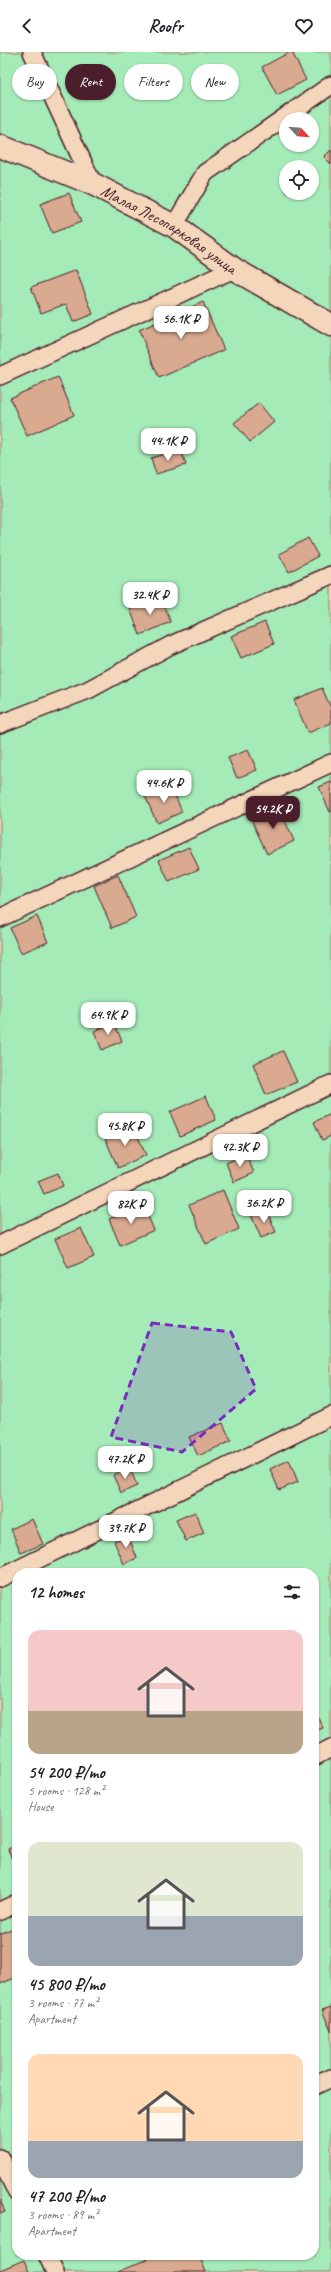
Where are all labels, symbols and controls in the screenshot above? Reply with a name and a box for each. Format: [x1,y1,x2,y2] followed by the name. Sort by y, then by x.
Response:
[16,15,38,37] icon: back
[148,15,183,37] text: Roofr
[293,15,315,37] icon: heart
[12,64,57,100] chip: Buy
[65,64,116,100] chip: Rent
[124,64,183,100] chip: Filters
[191,64,239,100] chip: New
[279,112,319,152] north arrow
[279,112,319,200] map controls
[279,160,319,200] button: locate
[97,180,243,280] street label: Малая Лесопарковая улица
[144,306,218,340] pin: 56.1K ₽
[163,311,199,327] text: 56.1K ₽
[131,428,205,462] pin: 44.1K ₽
[150,433,186,449] text: 44.1K ₽
[113,582,187,616] pin: 32.4K ₽
[132,587,168,603] text: 32.4K ₽
[127,770,201,804] pin: 44.6K ₽
[146,775,182,791] text: 44.6K ₽
[236,796,310,830] pin: 54.2K ₽
[255,801,291,817] text: 54.2K ₽
[71,1002,145,1036] pin: 64.9K ₽
[90,1007,126,1023] text: 64.9K ₽
[88,1113,162,1147] pin: 45.8K ₽
[107,1118,143,1134] text: 45.8K ₽
[203,1134,277,1168] pin: 42.3K ₽
[222,1139,258,1155] text: 42.3K ₽
[227,1190,301,1224] pin: 36.2K ₽
[103,1191,159,1225] pin: 82K ₽
[246,1195,282,1211] text: 36.2K ₽
[117,1196,145,1212] text: 82K ₽
[88,1446,162,1480] pin: 47.2K ₽
[107,1451,143,1467] text: 47.2K ₽
[89,1515,163,1549] pin: 39.7K ₽
[108,1520,144,1536] text: 39.7K ₽
[281,1581,303,1603] icon: filters
[28,1582,84,1603] text: 12 homes
[130,1656,202,1728] icon: home
[28,1762,105,1783] text: 54 200 ₽/mo
[28,1783,104,1799] text: 5 rooms · 128 m²
[28,1799,53,1815] text: House
[130,1868,202,1940] icon: home
[28,1974,105,1995] text: 45 800 ₽/mo
[28,1995,98,2011] text: 3 rooms · 77 m²
[28,2011,76,2027] text: Apartment
[130,2080,202,2152] icon: home
[28,2186,105,2207] text: 47 200 ₽/mo
[28,2207,98,2223] text: 3 rooms · 89 m²
[28,2223,76,2239] text: Apartment

